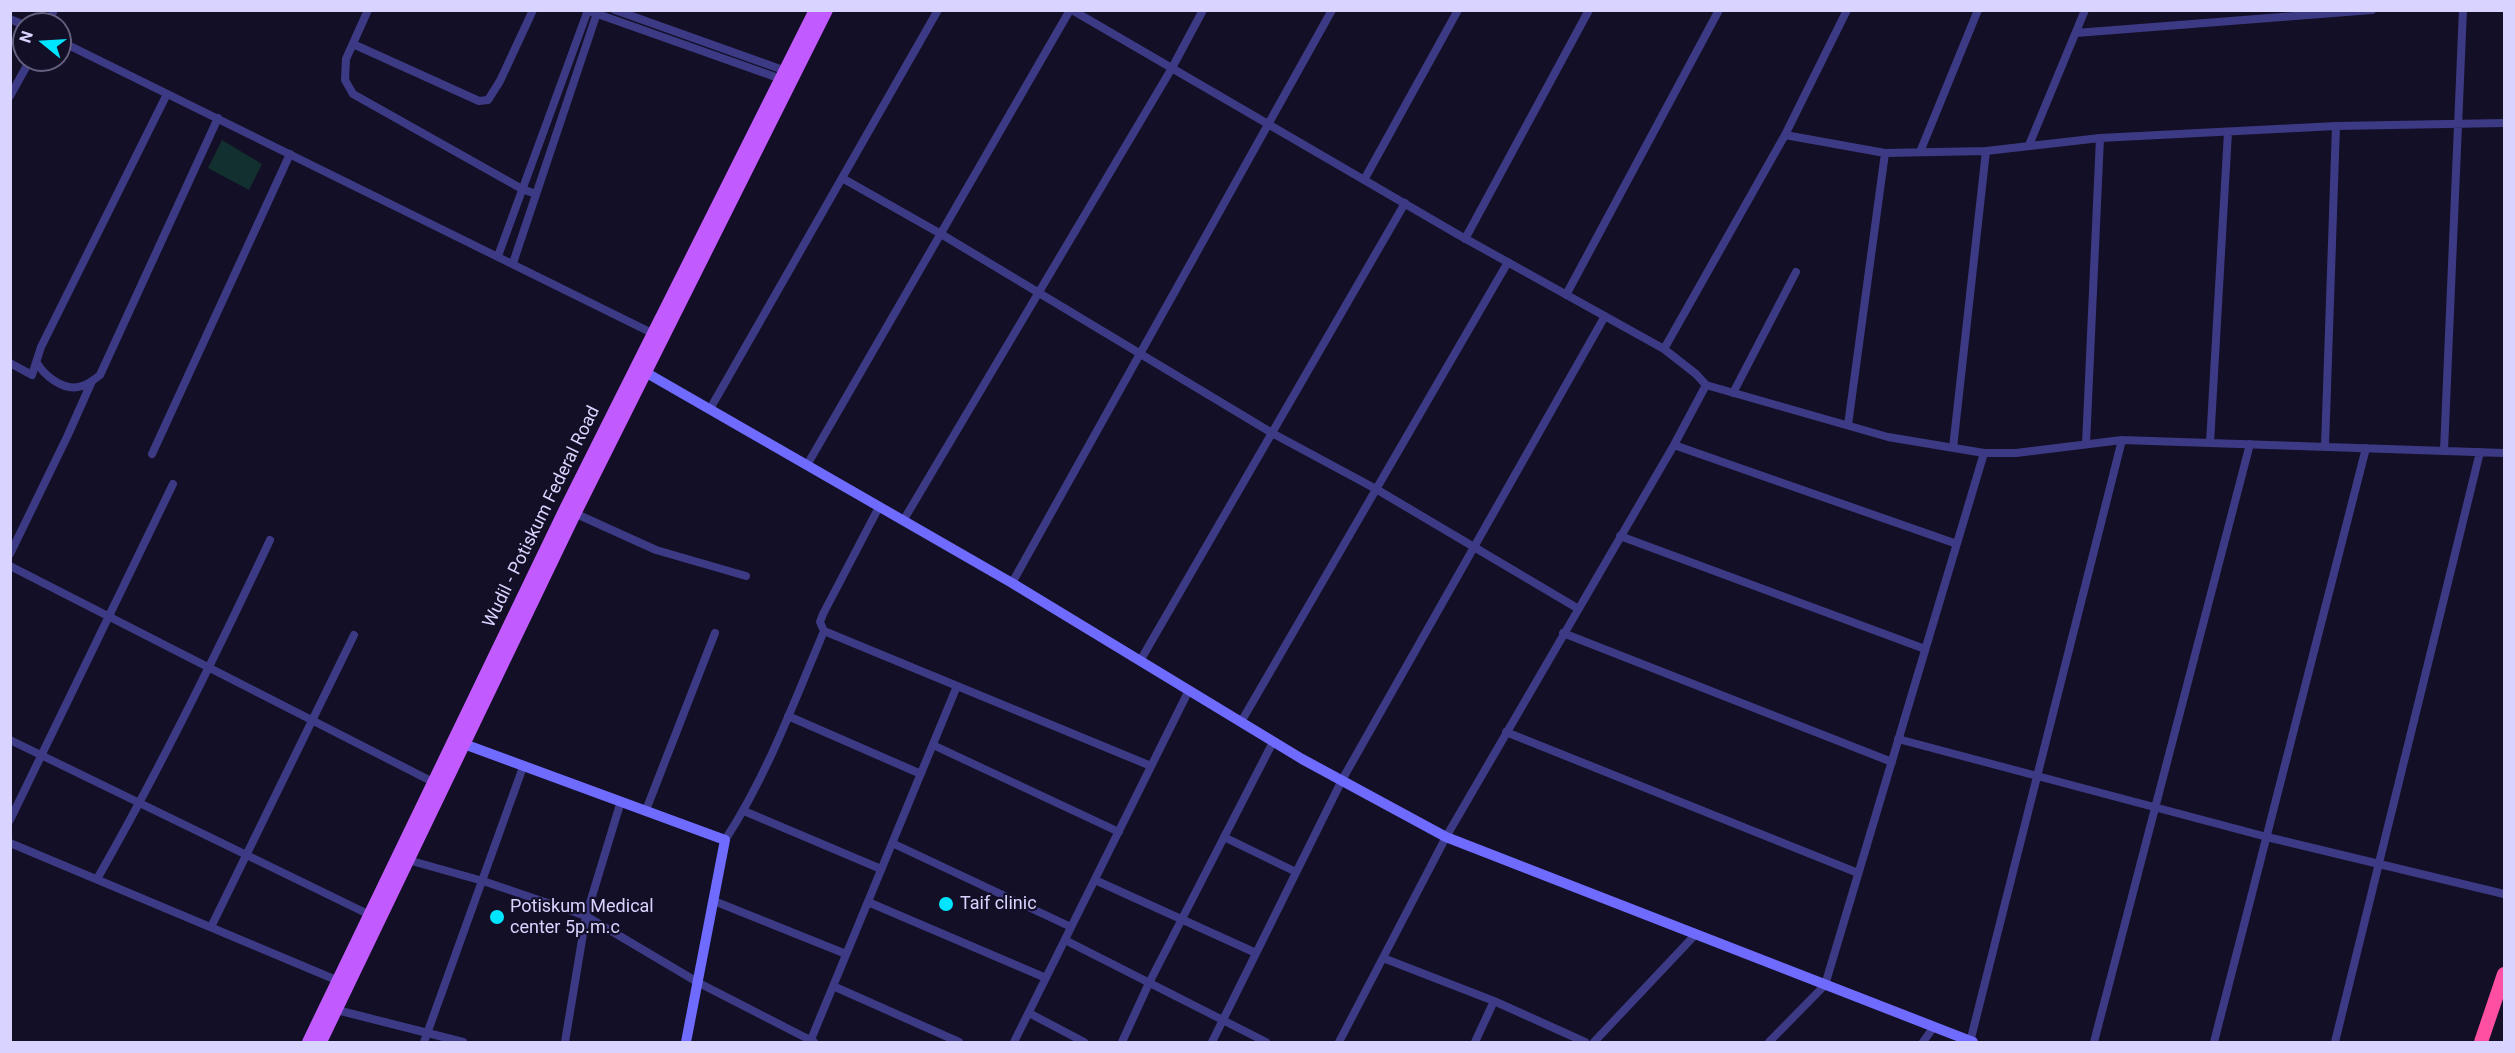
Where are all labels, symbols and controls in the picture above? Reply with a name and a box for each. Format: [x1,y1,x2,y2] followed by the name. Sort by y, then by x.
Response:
[12,12,72,72] north arrow
[16,29,37,45] text: N
[479,403,605,631] street label: Wudil - Potiskum Federal Road
[960,893,1037,915] place label: Taif clinic
[937,895,955,913] marker: Taif clinic
[510,896,654,938] place label: Potiskum Medical center 5p.m.c
[488,908,506,926] marker: Potiskum Medical center 5p.m.c

